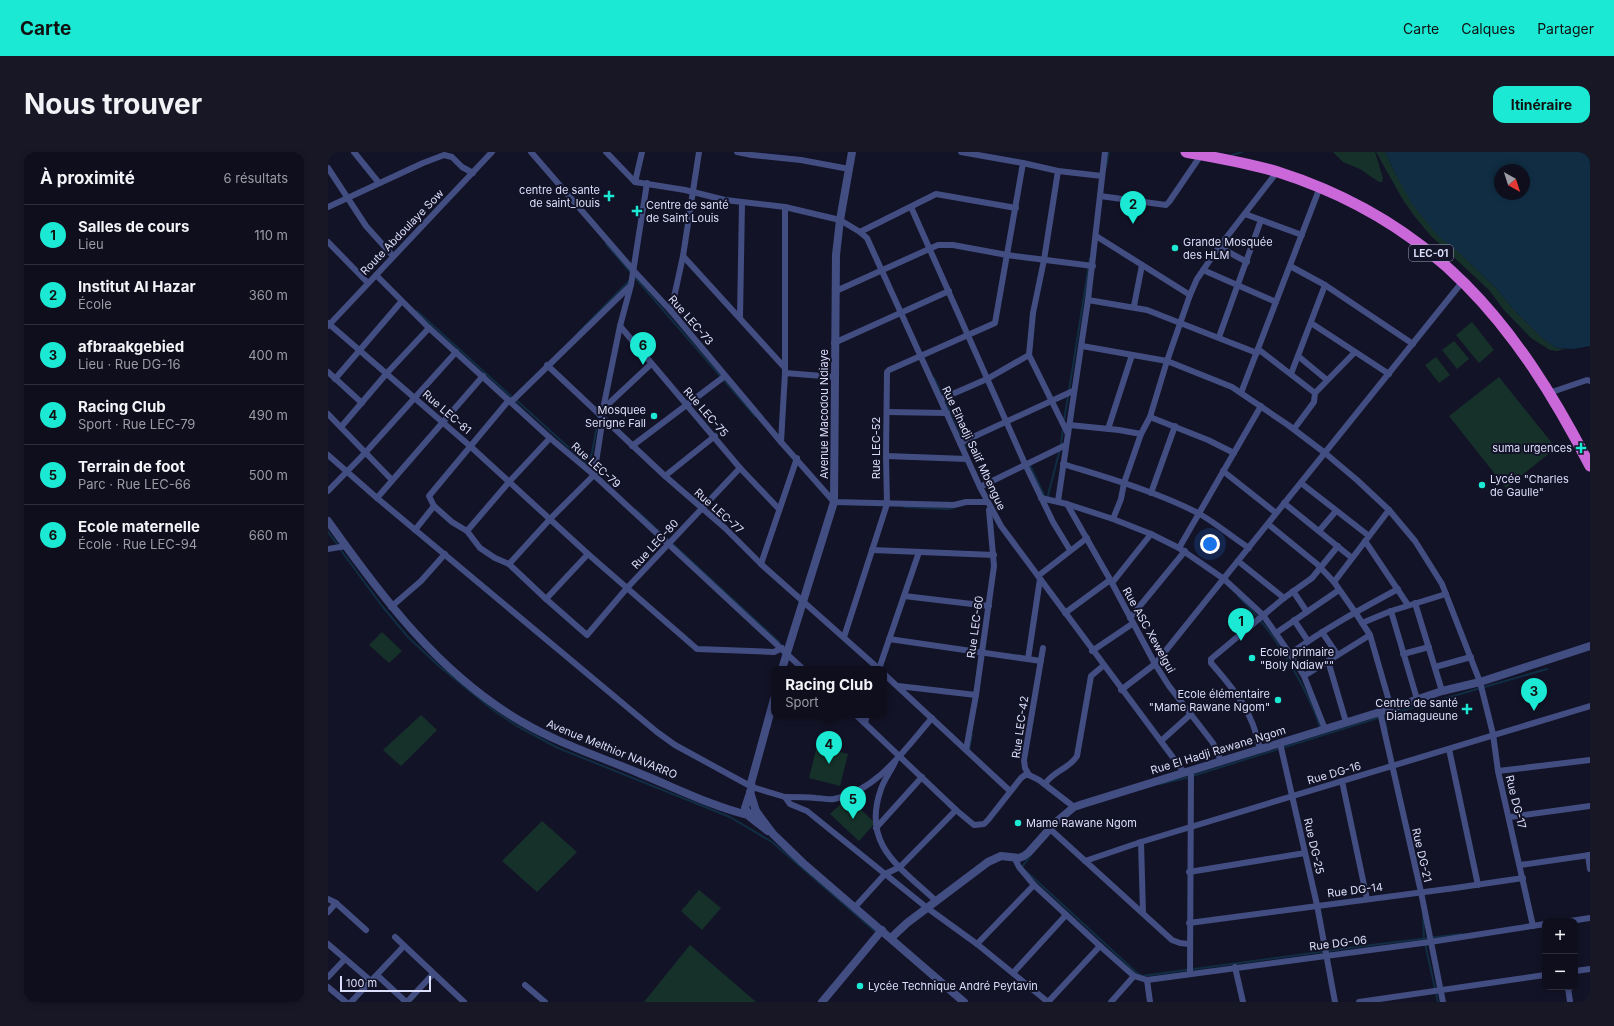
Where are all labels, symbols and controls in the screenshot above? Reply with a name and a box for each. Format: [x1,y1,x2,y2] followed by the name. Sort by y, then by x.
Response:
[20,17,71,40] text: Carte
[1403,20,1439,37] text: Carte
[1461,20,1515,37] text: Calques
[1537,20,1594,37] text: Partager
[1493,86,1590,123] button: Itinéraire
[24,87,202,121] text: Nous trouver
[1494,164,1530,200] north arrow
[40,168,135,188] text: À proximité
[224,170,288,186] text: 6 résultats
[519,183,600,210] place label: centre de sante de saint_louis
[357,186,447,278] street label: Route Abdoulaye Sow
[603,190,615,202] marker: centre de sante de saint_louis
[1120,191,1146,224] pin: 2
[646,198,729,225] place label: Centre de santé de Saint Louis
[631,205,643,217] marker: Centre de santé de Saint Louis
[78,217,189,236] text: Salles de cours
[50,227,56,243] text: 1
[254,227,288,243] text: 110 m
[1183,235,1273,262] place label: Grande Mosquée des HLM
[78,236,104,252] text: Lieu
[1170,243,1180,253] marker: Grande Mosquée des HLM
[1409,245,1453,261] road number: LEC-01
[78,277,196,296] text: Institut Al Hazar
[49,287,57,303] text: 2
[249,287,288,303] text: 360 m
[666,292,717,348] street label: Rue LEC-73
[78,296,112,312] text: École
[630,332,656,365] pin: 6
[78,337,184,356] text: afbraakgebied
[49,347,57,363] text: 3
[248,347,288,363] text: 400 m
[817,349,831,479] street label: Avenue Macodou Ndiaye
[78,356,181,372] text: Lieu · Rue DG-16
[681,384,732,440] street label: Rue LEC-75
[939,384,1009,512] street label: Rue Elhadji Salif Mbengue
[420,387,474,437] street label: Rue LEC-81
[78,397,166,416] text: Racing Club
[585,403,646,430] place label: Mosquee Serigne Fall
[49,407,57,423] text: 4
[248,407,288,423] text: 490 m
[649,411,659,421] marker: Mosquee Serigne Fall
[78,416,195,432] text: Sport · Rue LEC-79
[869,417,883,479] street label: Rue LEC-52
[568,439,624,491] street label: Rue LEC-79
[1492,441,1572,455] place label: suma urgences
[1575,442,1587,454] marker: suma urgences
[78,457,185,476] text: Terrain de foot
[49,467,57,483] text: 5
[249,467,288,483] text: 500 m
[1490,472,1569,499] place label: Lycée "Charles de Gaulle"
[78,476,191,492] text: Parc · Rue LEC-66
[1477,480,1487,490] marker: Lycée "Charles de Gaulle"
[691,485,747,537] street label: Rue LEC-77
[628,516,682,572] street label: Rue LEC-80
[78,517,200,536] text: Ecole maternelle
[49,527,57,543] text: 6
[249,527,288,543] text: 660 m
[1200,534,1220,554] your location
[78,536,197,552] text: École · Rue LEC-94
[1120,585,1178,675] street label: Rue ASC Xewelgui
[964,595,986,659] street label: Rue LEC-60
[1228,608,1254,641] pin: 1
[1260,645,1334,672] place label: Ecole primaire "Boly Ndiaw""
[1247,653,1257,663] marker: Ecole primaire "Boly Ndiaw""
[771,666,887,718] popup
[785,675,873,694] text: Racing Club
[1521,678,1547,711] pin: 3
[1149,687,1270,714] place label: Ecole élémentaire "Mame Rawane Ngom"
[785,694,819,710] text: Sport
[1009,695,1031,759] street label: Rue LEC-42
[1273,695,1283,705] marker: Ecole élémentaire "Mame Rawane Ngom"
[1375,696,1458,723] place label: Centre de santé Diamagueune
[1461,703,1473,715] marker: Centre de santé Diamagueune
[545,716,679,782] street label: Avenue Melthior NAVARRO
[1149,723,1287,777] street label: Rue El Hadji Rawane Ngom
[816,731,842,764] pin: 4
[1305,759,1363,787] street label: Rue DG-16
[1503,774,1529,830] street label: Rue DG-17
[840,786,866,819] pin: 5
[1026,816,1137,830] place label: Mame Rawane Ngom
[1301,816,1327,876] street label: Rue DG-25
[1013,818,1023,828] marker: Mame Rawane Ngom
[1409,827,1435,883] street label: Rue DG-21
[1326,880,1384,900] street label: Rue DG-14
[1542,918,1578,990] map controls
[1542,918,1578,954] button: +
[1308,932,1368,953] street label: Rue DG-06
[1542,954,1578,990] button: −
[340,974,431,993] scale bar
[346,976,377,990] text: 100 m
[868,979,1038,993] place label: Lycée Technique André Peytavin
[855,981,865,991] marker: Lycée Technique André Peytavin

